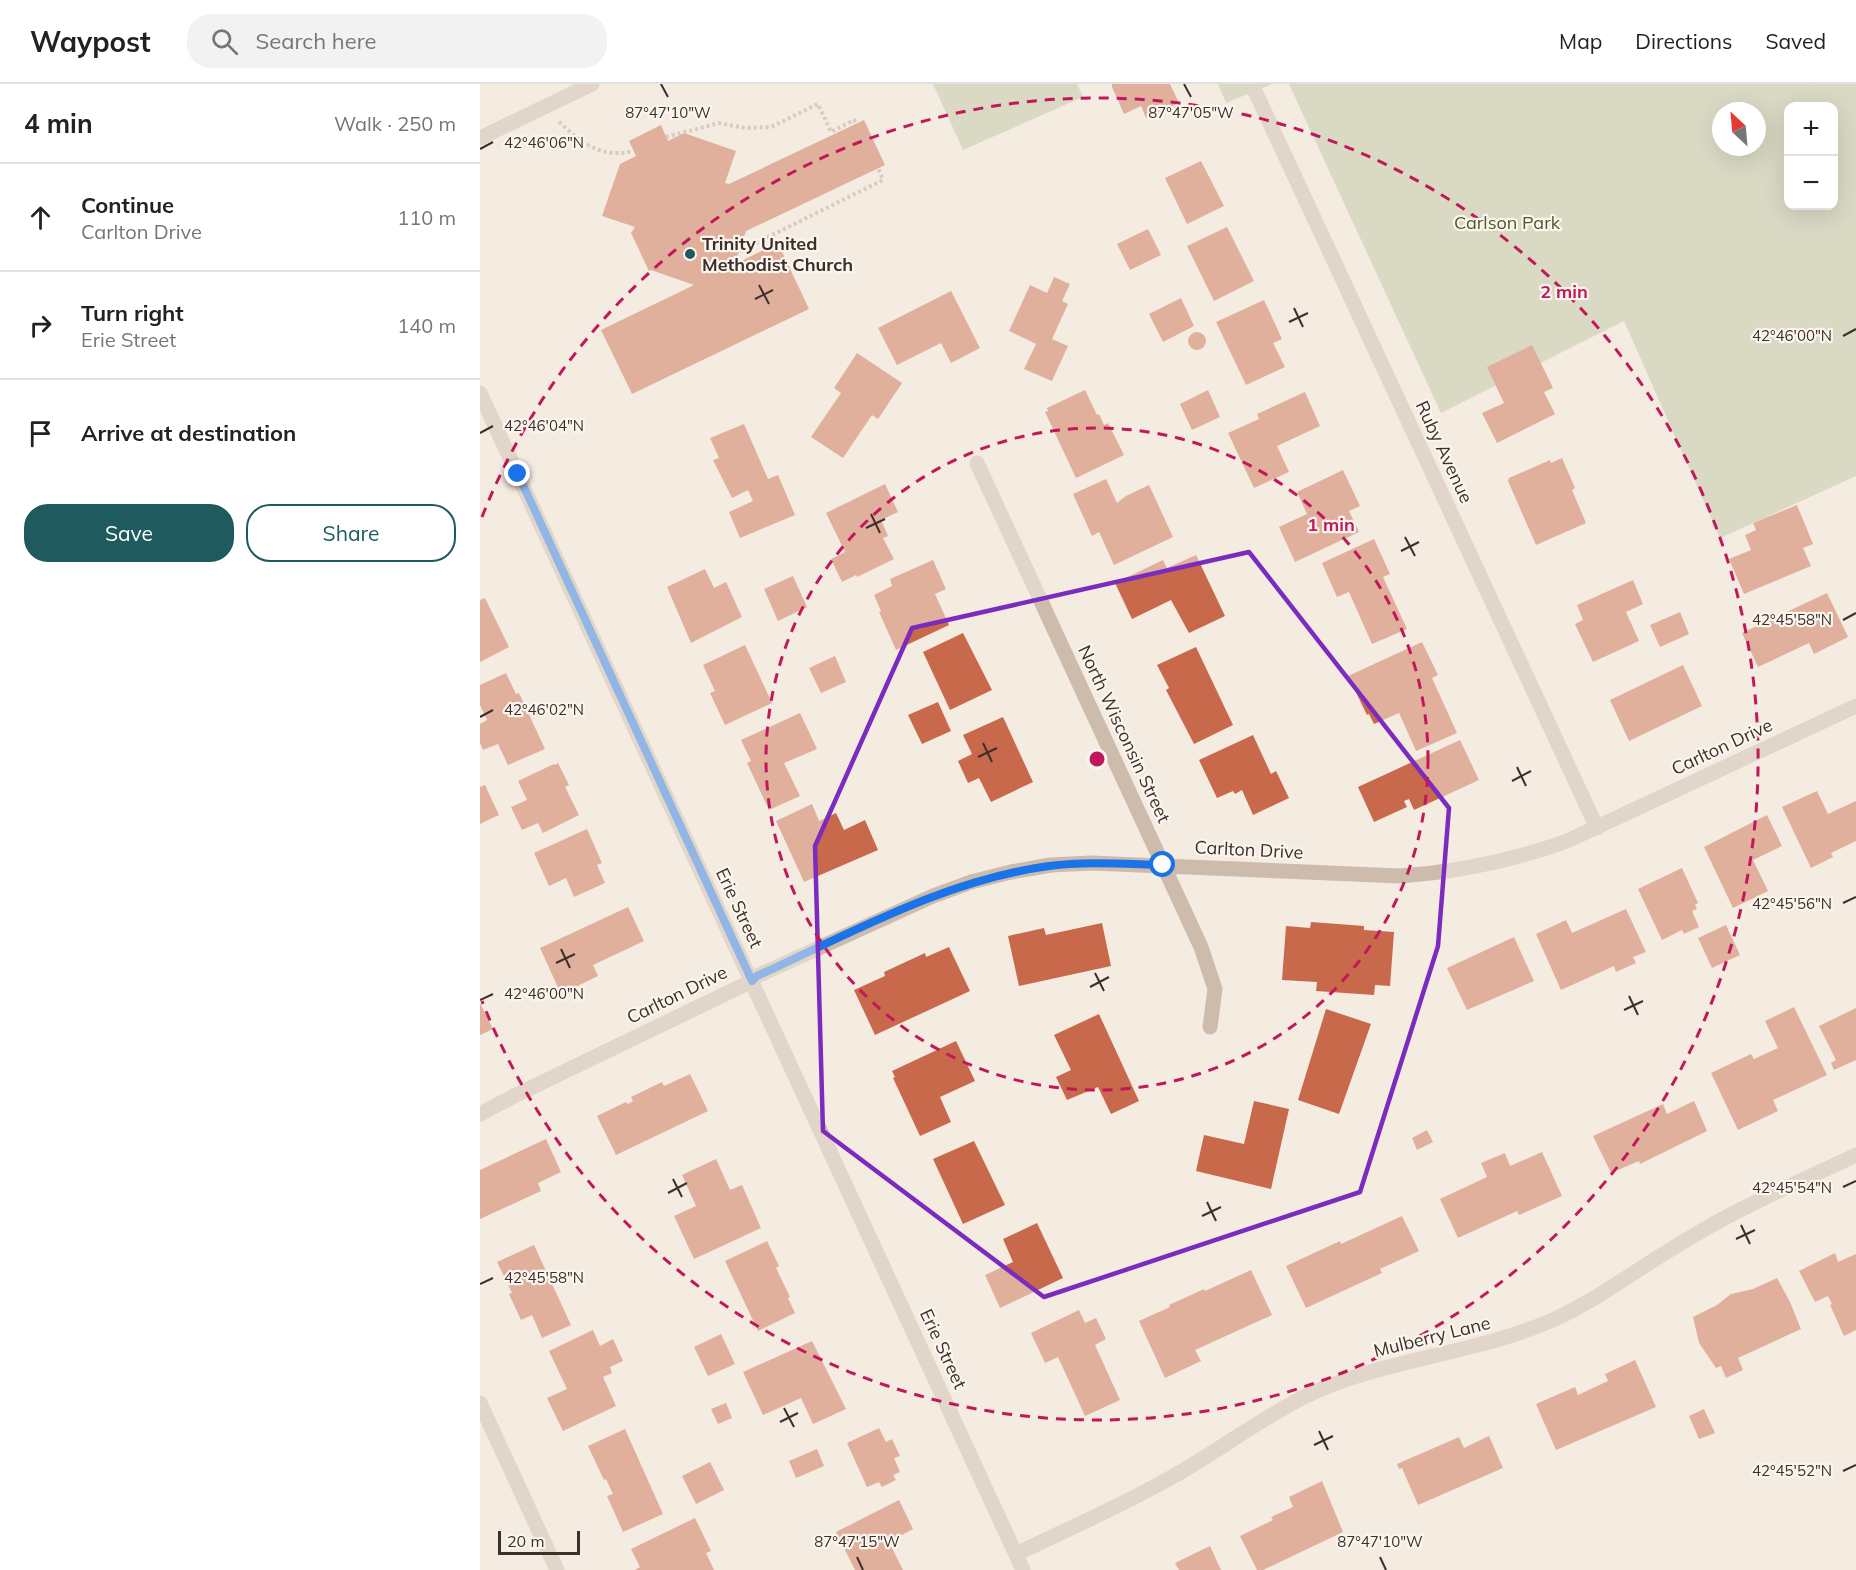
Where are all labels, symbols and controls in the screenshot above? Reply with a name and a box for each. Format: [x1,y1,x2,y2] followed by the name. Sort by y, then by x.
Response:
[187,14,607,68] search box
[30,24,151,59] text: Waypost
[208,25,241,58] icon: search
[256,27,377,55] text: Search here
[1559,28,1602,54] text: Map
[1635,28,1732,54] text: Directions
[1765,28,1826,54] text: Saved
[1712,102,1766,156] north arrow
[1784,102,1838,210] map controls
[1784,102,1838,156] button: +
[625,103,711,122] text: 87°47'10"W
[1148,103,1234,122] text: 87°47'05"W
[24,107,93,140] text: 4 min
[334,111,456,136] text: Walk · 250 m
[504,133,584,152] text: 42°46'06"N
[1784,156,1838,210] button: −
[81,191,174,219] text: Continue
[24,201,57,234] icon: ahead
[397,205,456,230] text: 110 m
[1454,211,1561,234] park label: Carlson Park
[81,219,202,244] text: Carlton Drive
[702,232,853,276] place label: Trinity United Methodist Church
[683,247,697,261] marker: Trinity United Methodist Church
[1540,280,1588,303] text: 2 min
[81,299,184,327] text: Turn right
[24,309,57,342] icon: right
[397,313,456,338] text: 140 m
[1752,326,1832,345] text: 42°46'00"N
[81,327,176,352] text: Erie Street
[1411,397,1478,507] street label: Ruby Avenue
[504,416,584,435] text: 42°46'04"N
[24,417,57,450] icon: arrive
[81,419,296,447] text: Arrive at destination
[504,460,530,486] route end
[24,504,234,562] button: Save
[246,504,456,562] button: Share
[1307,513,1355,536] text: 1 min
[1752,610,1832,629] text: 42°45'58"N
[1073,641,1176,826] street label: North Wisconsin Street
[504,700,584,719] text: 42°46'02"N
[1668,713,1776,780] street label: Carlton Drive
[1087,749,1107,769] centre of rings
[1194,835,1304,864] street label: Carlton Drive
[1149,851,1175,877] route start
[711,864,768,951] street label: Erie Street
[1752,894,1832,913] text: 42°45'56"N
[623,960,731,1029] street label: Carlton Drive
[504,984,584,1003] text: 42°46'00"N
[1752,1178,1832,1197] text: 42°45'54"N
[504,1268,584,1287] text: 42°45'58"N
[915,1305,972,1392] street label: Erie Street
[1371,1311,1493,1362] street label: Mulberry Lane
[1752,1461,1832,1480] text: 42°45'52"N
[498,1528,580,1556] scale bar
[507,1531,544,1551] text: 20 m
[814,1532,900,1551] text: 87°47'15"W
[1337,1532,1423,1551] text: 87°47'10"W

